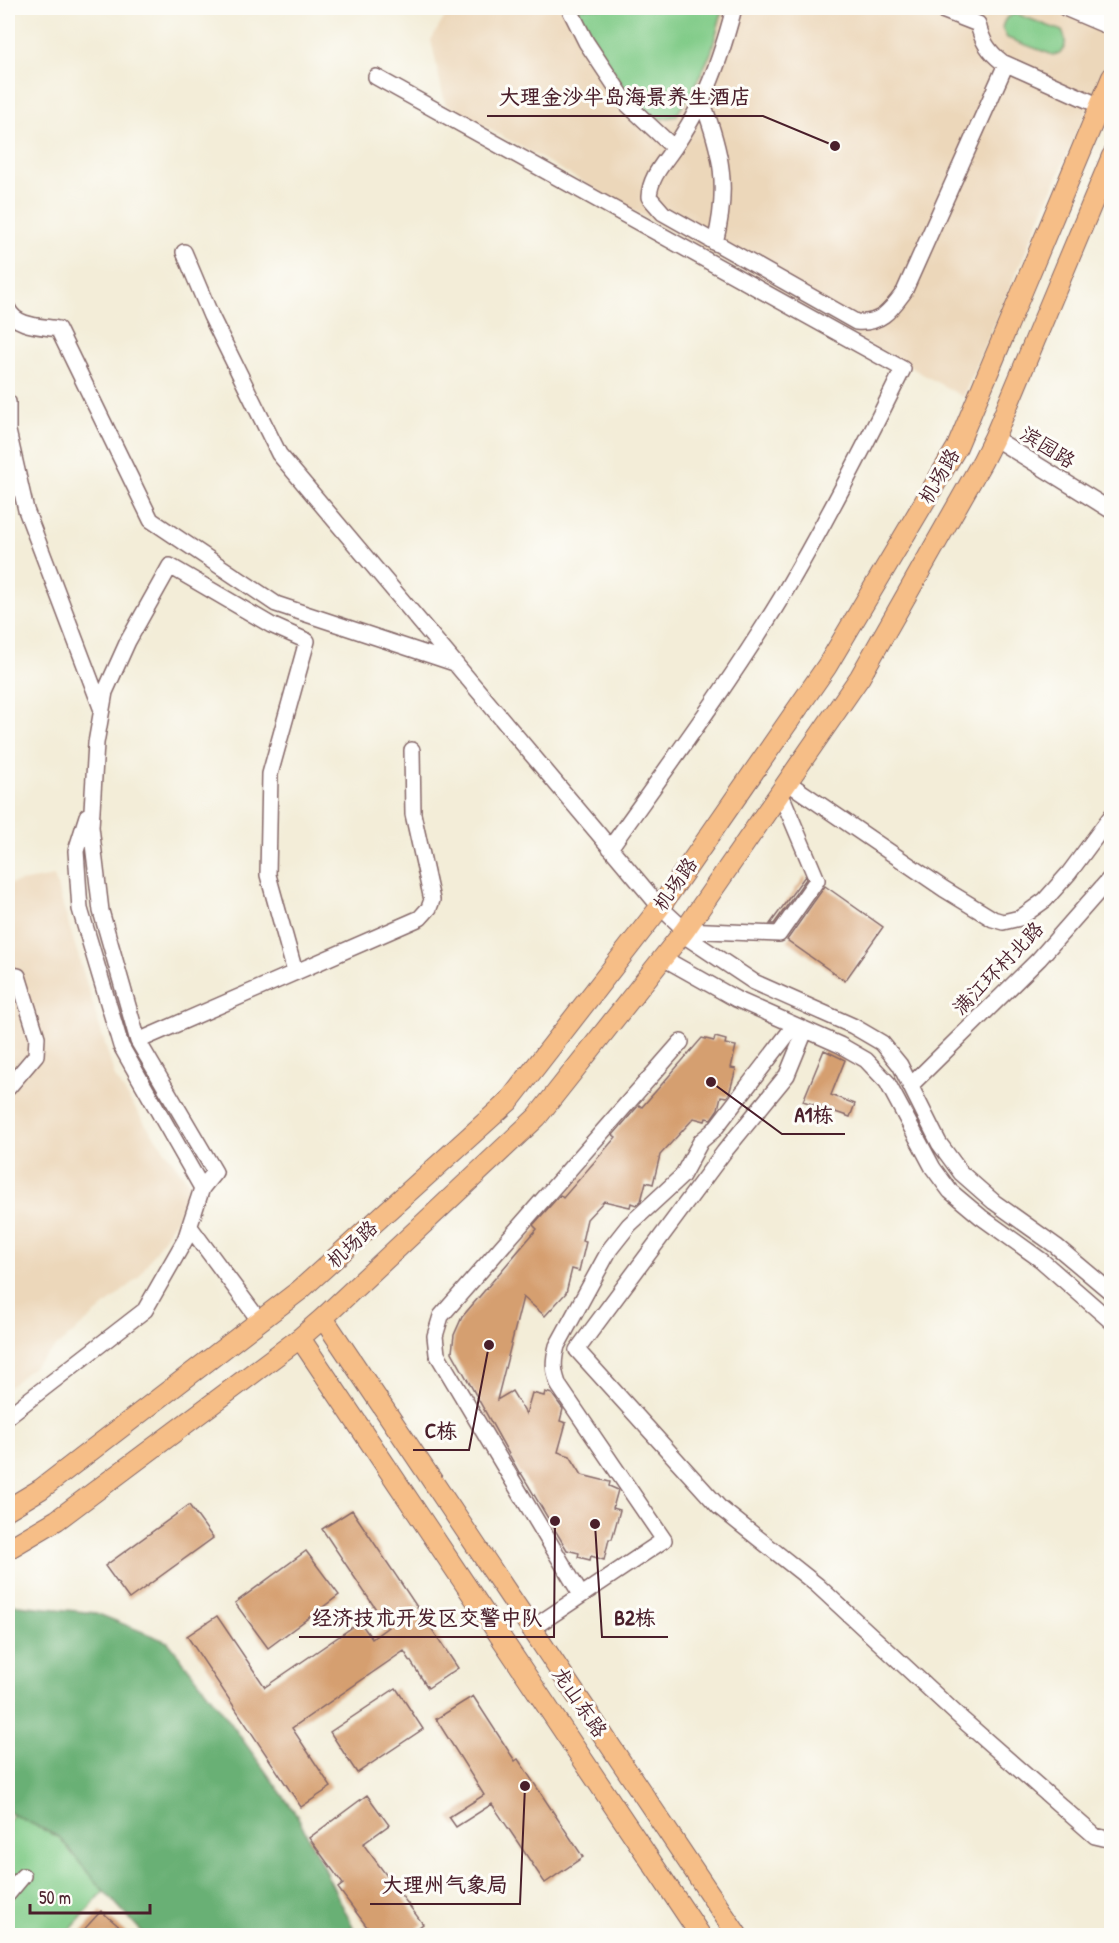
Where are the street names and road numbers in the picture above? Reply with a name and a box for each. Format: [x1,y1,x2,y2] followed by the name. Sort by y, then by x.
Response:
[1016,419,1082,474] street label: 滨园路
[912,442,966,508] street label: 机场路
[646,851,703,916] street label: 机场路
[946,914,1050,1020] street label: 满江环村北路
[320,1213,384,1274] street label: 机场路
[547,1661,615,1743] street label: 龙山东路

